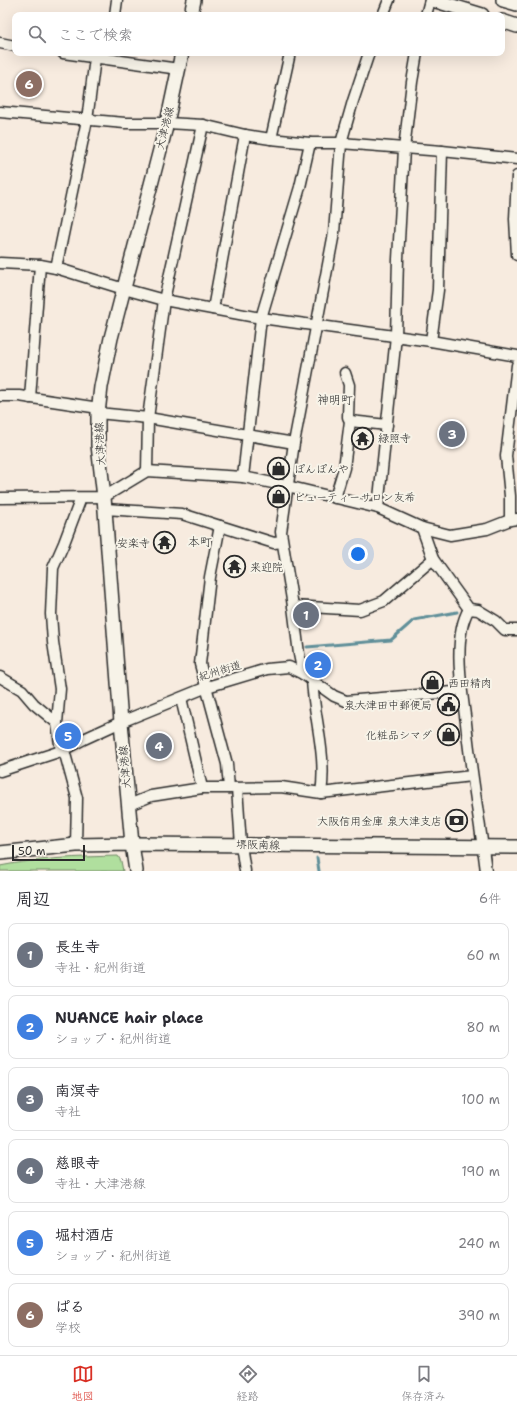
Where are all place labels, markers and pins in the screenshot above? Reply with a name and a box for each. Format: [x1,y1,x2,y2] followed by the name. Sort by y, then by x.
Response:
[16,69,42,99] pin: 6
[439,419,465,449] pin: 3
[349,425,375,451] temple icon: 緑照寺
[378,431,411,446] place label: 緑照寺
[266,456,292,482] shop icon: ぽんぽんや
[294,462,349,477] place label: ぽんぽんや
[266,484,292,510] shop icon: ビューティーサロン友希
[294,490,415,505] place label: ビューティーサロン友希
[152,530,178,556] temple icon: 安楽寺
[117,536,150,551] place label: 安楽寺
[221,554,247,580] temple icon: 来迎院
[250,560,283,575] place label: 来迎院
[293,600,319,630] pin: 1
[305,650,331,680] pin: 2
[420,670,446,696] shop icon: 西田精肉
[448,676,492,691] place label: 西田精肉
[435,692,461,718] public building icon: 泉大津田中郵便局
[344,698,432,713] place label: 泉大津田中郵便局
[55,721,81,751] pin: 5
[435,722,461,748] shop icon: 化粧品シマダ
[366,728,432,743] place label: 化粧品シマダ
[146,731,172,761] pin: 4
[444,808,470,834] bank icon: 大阪信用金庫 泉大津支店
[317,814,442,829] place label: 大阪信用金庫 泉大津支店

